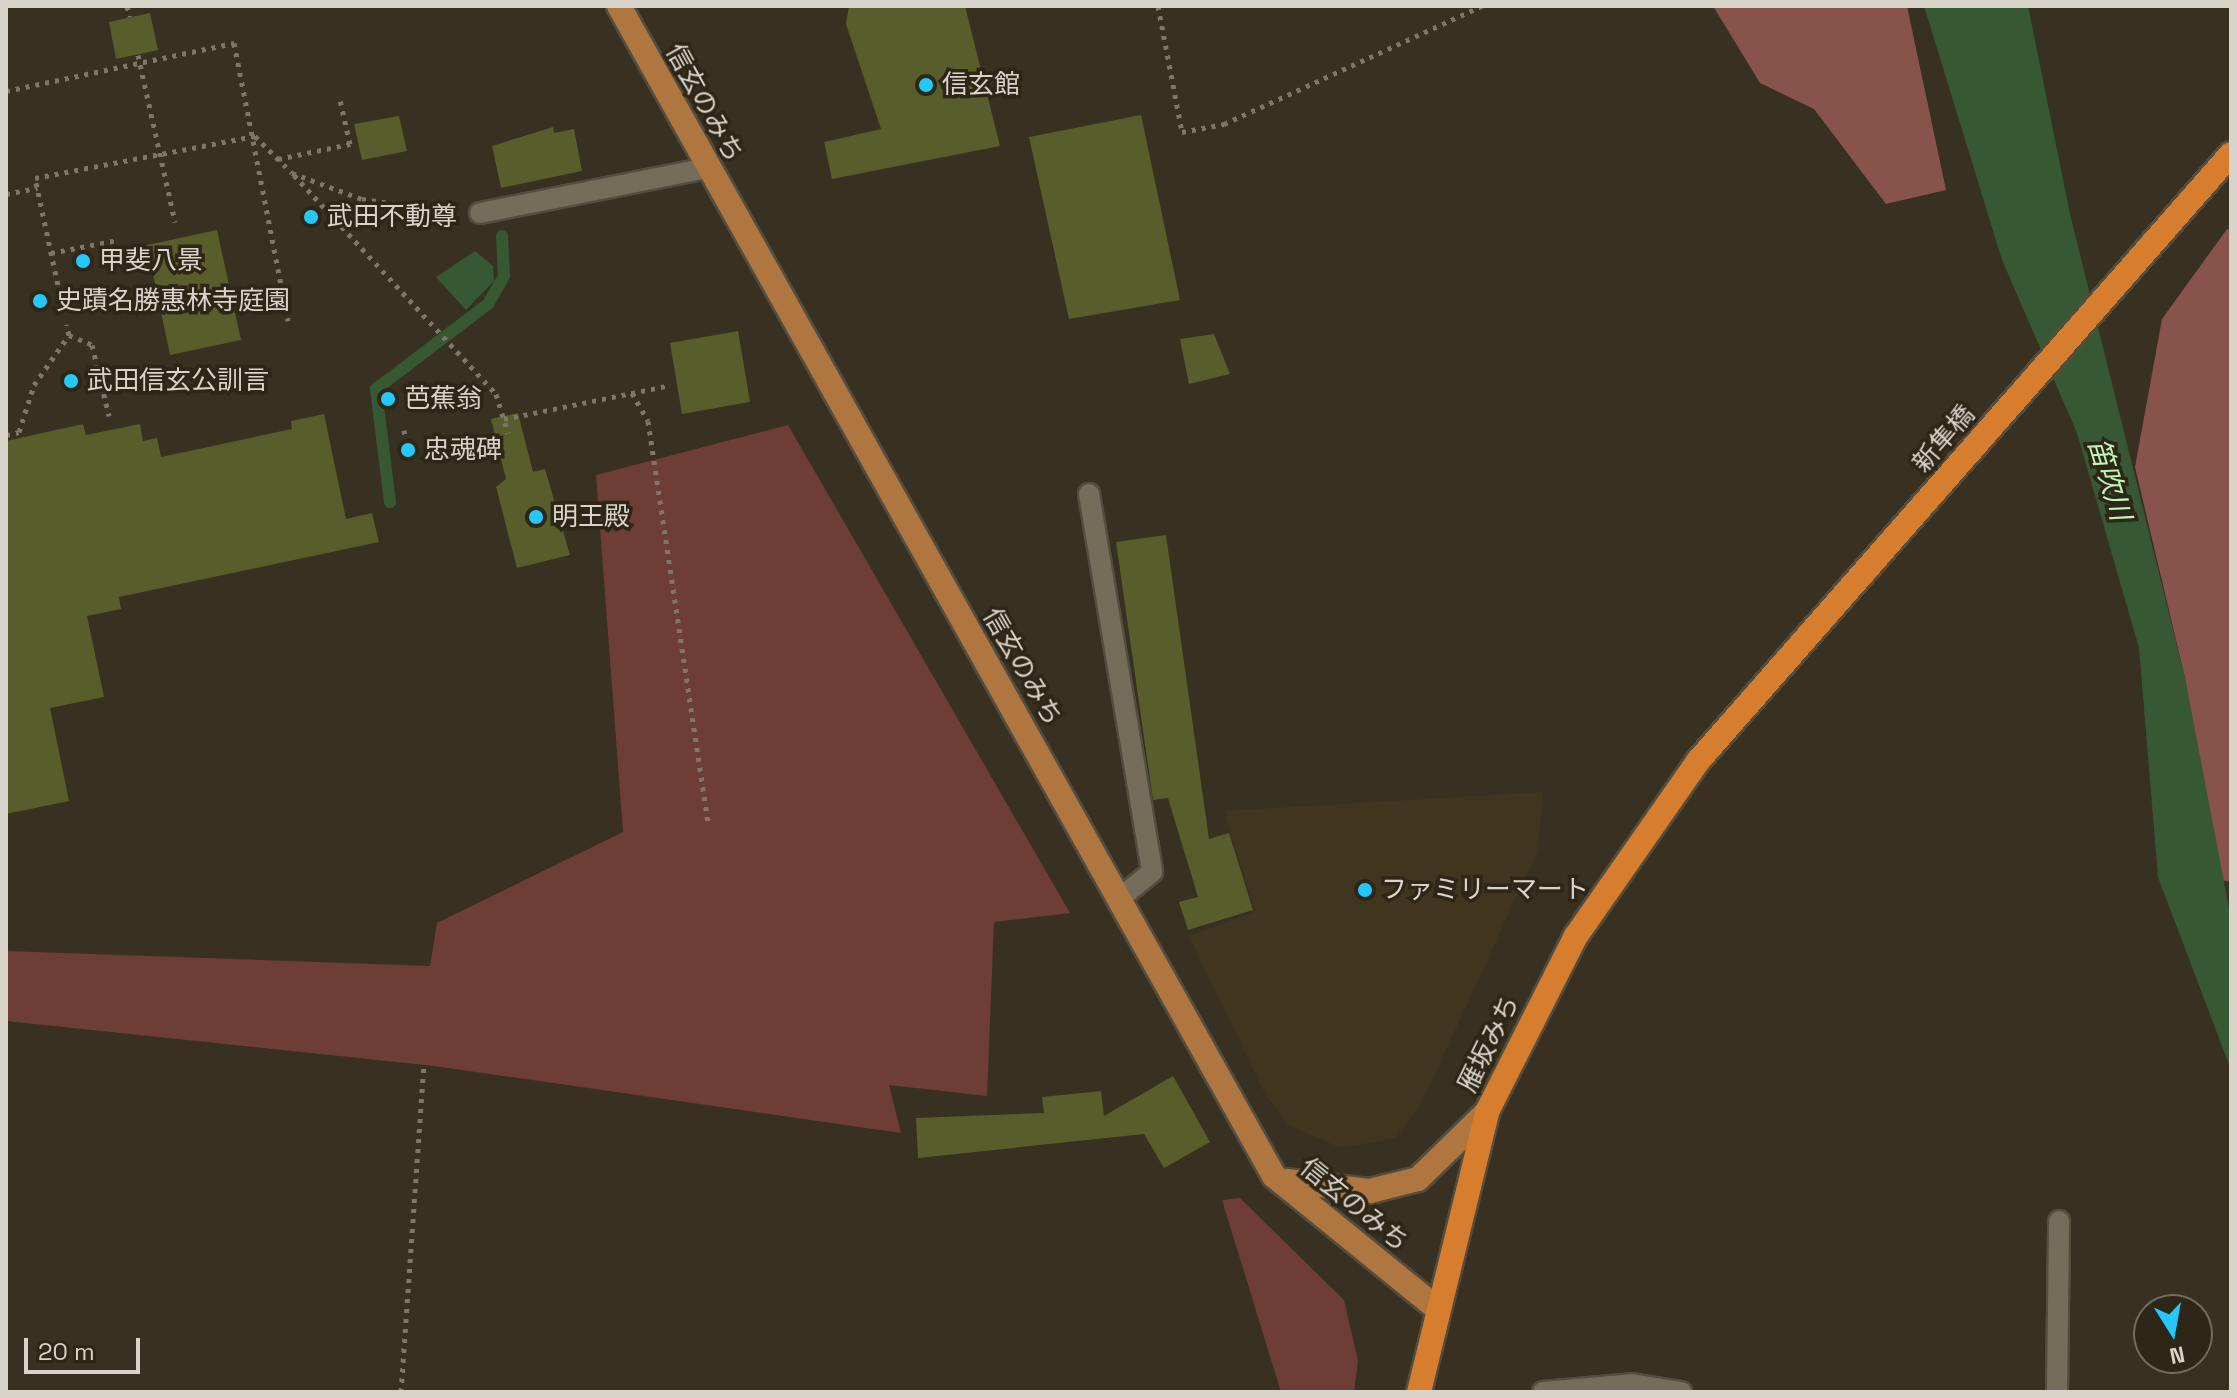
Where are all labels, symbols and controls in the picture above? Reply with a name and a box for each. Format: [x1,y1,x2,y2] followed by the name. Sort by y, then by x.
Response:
[659,39,749,167] street label: 信玄のみち
[942,69,1020,101] place label: 信玄館
[917,76,935,94] marker: 信玄館
[327,201,457,233] place label: 武田不動尊
[302,208,320,226] marker: 武田不動尊
[99,245,203,277] place label: 甲斐八景
[74,252,92,270] marker: 甲斐八景
[56,285,290,317] place label: 史蹟名勝惠林寺庭園
[31,292,49,310] marker: 史蹟名勝惠林寺庭園
[87,365,269,397] place label: 武田信玄公訓言
[62,372,80,390] marker: 武田信玄公訓言
[404,383,482,415] place label: 芭蕉翁
[379,390,397,408] marker: 芭蕉翁
[1907,399,1981,479] street label: 新隼橋
[424,434,502,466] place label: 忠魂碑
[2082,434,2138,524] water label: 笛吹川
[399,441,417,459] marker: 忠魂碑
[552,501,630,533] place label: 明王殿
[527,508,545,526] marker: 明王殿
[976,603,1068,731] street label: 信玄のみち
[1381,874,1589,906] place label: ファミリーマート
[1356,881,1374,899] marker: ファミリーマート
[1452,990,1526,1098] street label: 雁坂みち
[1294,1152,1414,1258] street label: 信玄のみち
[2133,1294,2213,1374] north arrow
[28,1322,144,1372] scale bar
[38,1336,95,1367] text: 20 m
[2167,1340,2187,1371] text: N

